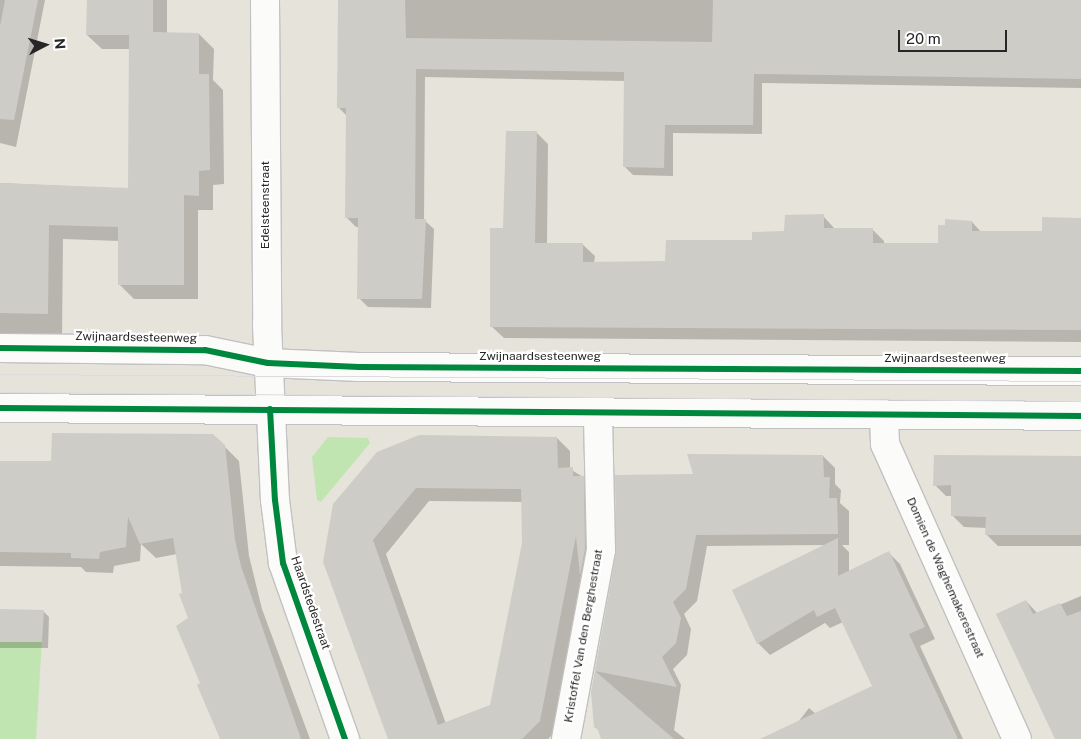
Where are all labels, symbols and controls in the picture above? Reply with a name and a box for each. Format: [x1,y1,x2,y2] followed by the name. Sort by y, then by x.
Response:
[20,20,70,70] north arrow
[901,20,1010,52] scale bar
[906,30,941,47] text: 20 m
[51,38,68,50] text: N
[259,161,273,249] street label: Edelsteenstraat
[75,330,197,346] street label: Zwijnaardsesteenweg
[479,350,601,364] street label: Zwijnaardsesteenweg
[884,352,1006,366] street label: Zwijnaardsesteenweg
[903,495,987,661] street label: Domien de Waghemakerestraat
[562,548,606,724] street label: Kristoffel Van den Berghestraat
[287,554,333,652] street label: Haardstedestraat

